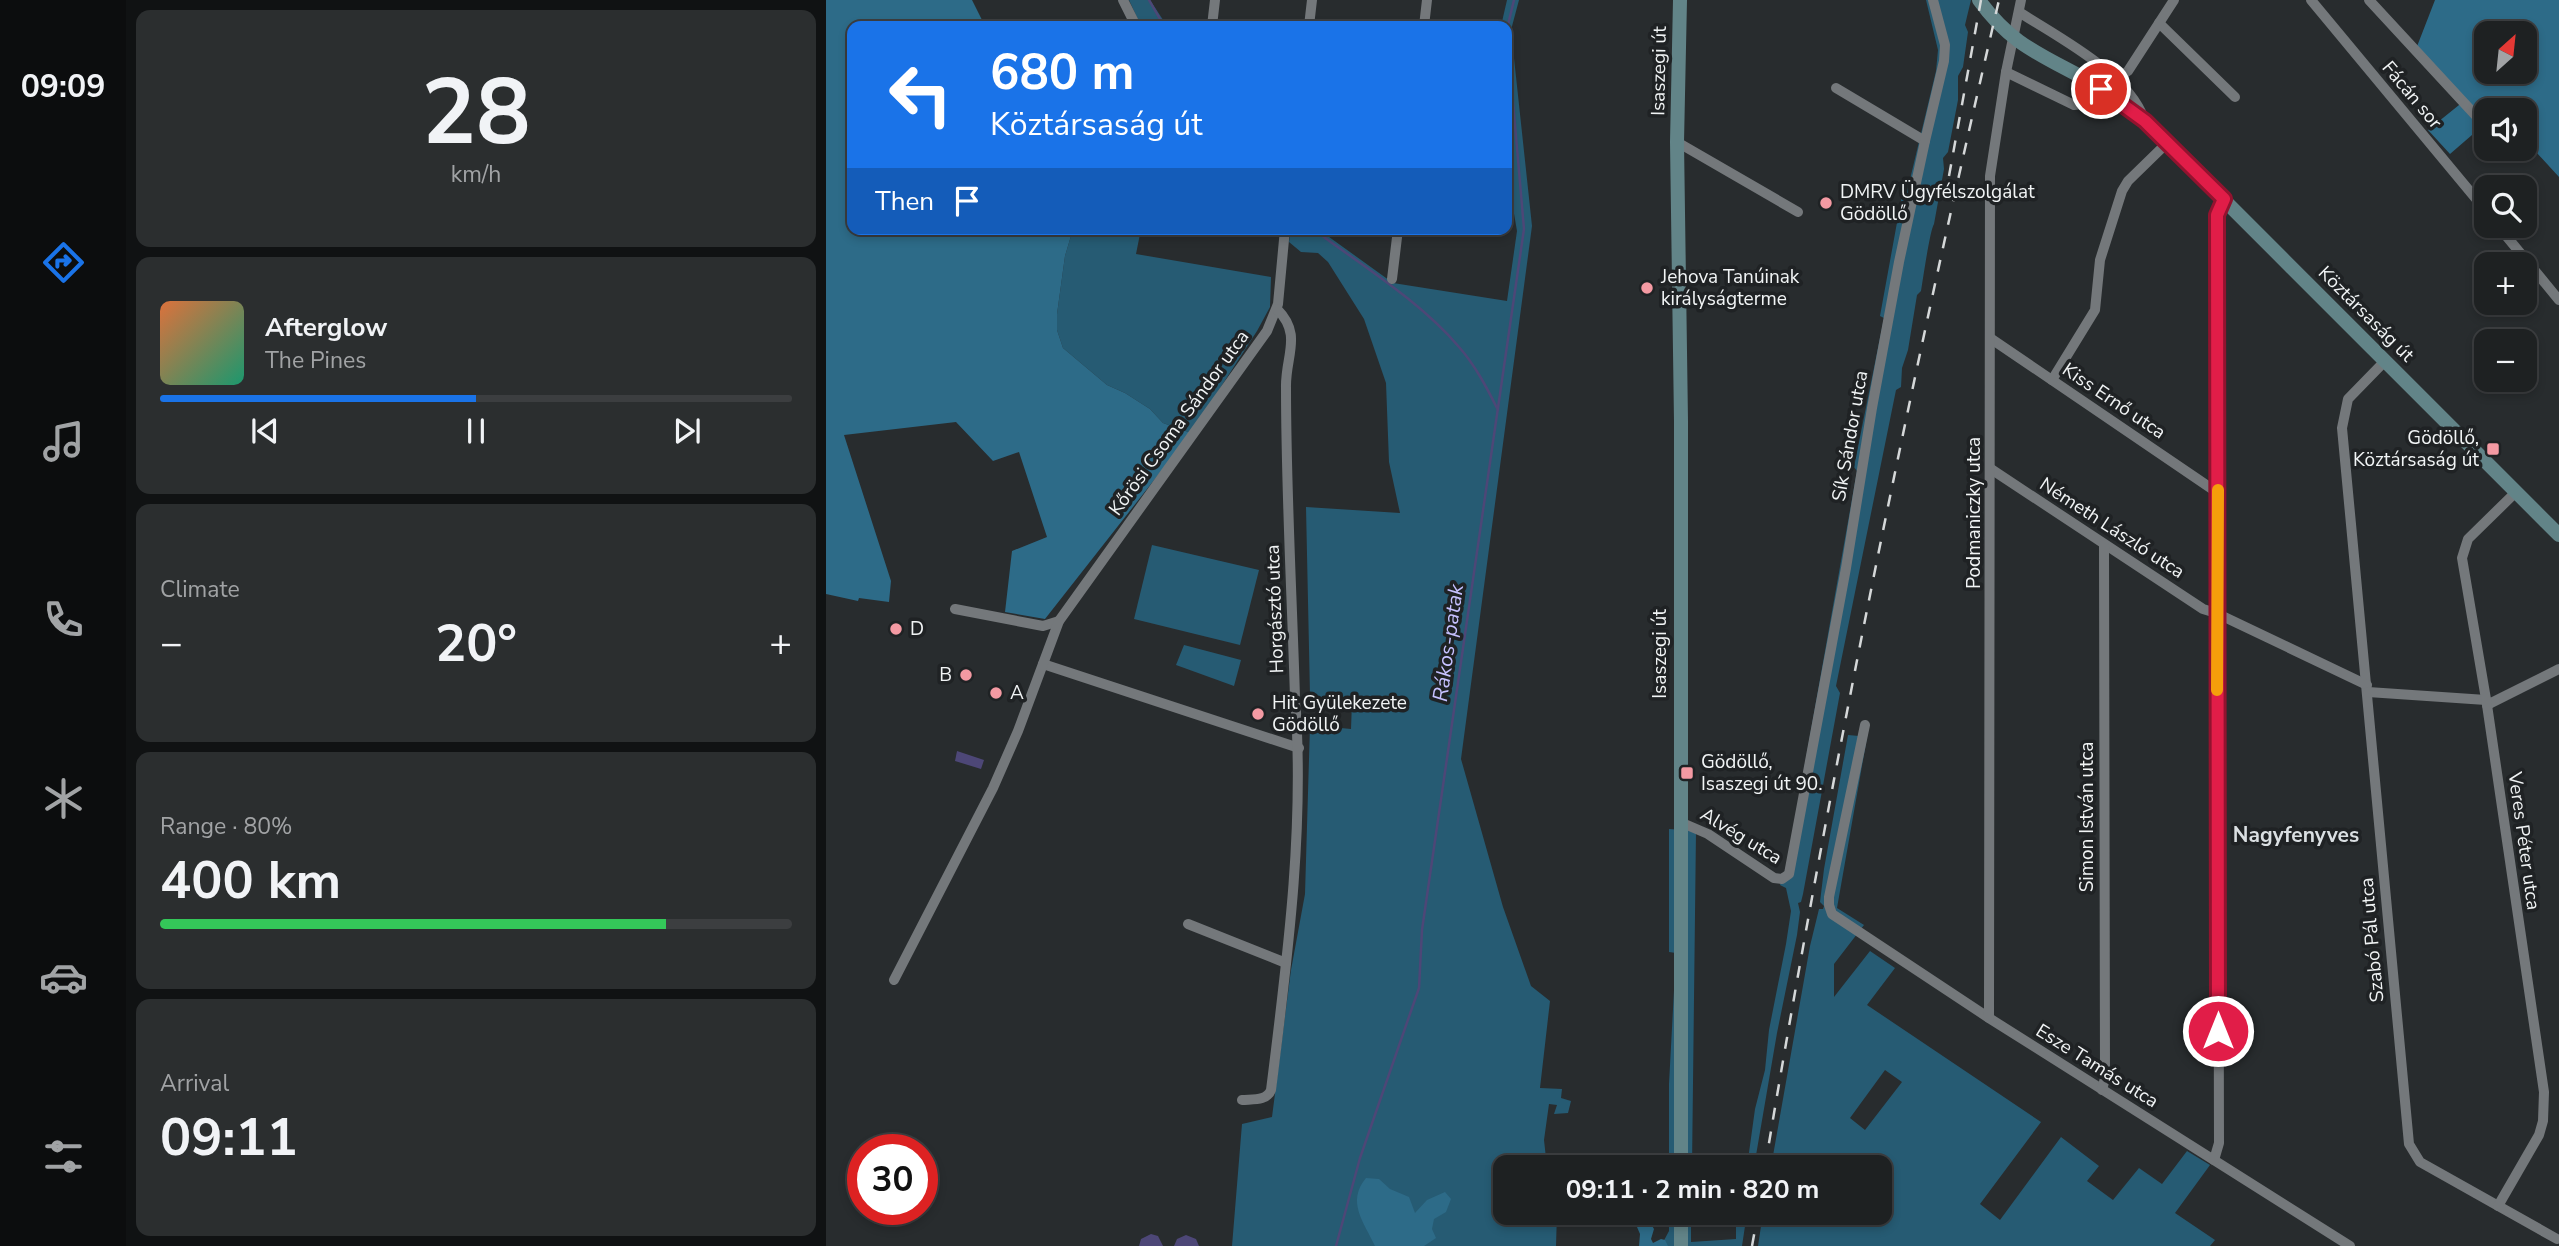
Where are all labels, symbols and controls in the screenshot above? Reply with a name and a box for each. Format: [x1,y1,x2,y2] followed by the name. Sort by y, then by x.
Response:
[2474,21,2538,84] north arrow
[2474,21,2537,392] map controls
[1645,26,1673,116] street label: Isaszegi út
[990,39,1134,106] text: 680 m
[875,49,966,140] icon: left
[421,51,531,175] text: 28
[2376,56,2448,135] street label: Fácán sor
[2071,59,2131,119] pin
[21,65,105,108] text: 09:09
[2082,70,2120,108] icon: arrive
[2474,98,2537,161] button: sound
[990,103,1202,146] text: Köztársaság út
[451,159,501,190] text: km/h
[2474,175,2537,238] button: search
[1840,179,2035,227] place label: DMRV Ügyfélszolgálat Gödöllő
[948,182,986,220] icon: arrive
[875,184,934,219] text: Then
[1818,195,1834,211] marker: DMRV Ügyfélszolgálat Gödöllő
[39,238,88,287] icon: directions
[2474,252,2537,315] button: +
[2312,260,2420,368] street label: Köztársaság út
[1660,264,1800,312] place label: Jehova Tanúinak királyságterme
[1639,280,1655,296] marker: Jehova Tanúinak királyságterme
[265,310,388,345] text: Afterglow
[1103,325,1255,521] street label: Kőrösi Csoma Sándor utca
[2474,329,2537,392] button: −
[265,345,366,376] text: The Pines
[2057,357,2171,445] street label: Kiss Ernő utca
[1826,368,1874,504] street label: Sík Sándor utca
[246,412,284,450] icon: previous
[457,412,495,450] icon: pause
[668,412,706,450] icon: next
[39,417,88,466] icon: music
[2353,425,2479,473] place label: Gödöllő, Köztársaság út
[1961,437,1987,589] street label: Podmaniczky utca
[2485,441,2501,457] marker: Gödöllő, Köztársaság út
[2034,471,2190,585] street label: Németh László utca
[1260,544,1290,674] street label: Horgásztó utca
[160,574,240,605] text: Climate
[1426,582,1470,704] water label: Rákos-patak
[39,595,88,644] icon: phone
[435,608,517,679] text: 20°
[1647,609,1673,699] street label: Isaszegi út
[910,616,924,642] place label: D
[160,618,183,669] text: −
[769,618,792,669] text: +
[888,621,904,637] marker: D
[939,662,952,688] place label: B
[958,667,974,683] marker: B
[1010,680,1024,706] place label: A
[988,685,1004,701] marker: A
[1272,690,1407,738] place label: Hit Gyülekezete Gödöllő
[1250,706,1266,722] marker: Hit Gyülekezete Gödöllő
[2074,742,2100,892] street label: Simon István utca
[1701,749,1823,797] place label: Gödöllő, Isaszegi út 90.
[1679,765,1695,781] marker: Gödöllő, Isaszegi út 90.
[2501,769,2547,912] street label: Veres Péter utca
[39,774,88,823] icon: climate
[1695,801,1787,871] street label: Alvég utca
[160,811,292,842] text: Range · 80%
[2233,821,2359,849] district label: Nagyfenyves
[160,845,341,916] text: 400 km
[2354,877,2390,1003] street label: Szabó Pál utca
[39,953,88,1002] icon: car
[2181,994,2255,1068] position arrow
[2031,1018,2163,1114] street label: Esze Tamás utca
[160,1068,229,1099] text: Arrival
[160,1102,298,1173] text: 09:11
[39,1132,88,1181] icon: filters
[847,1134,938,1225] speed limit sign: 30
[1566,1172,1819,1207] text: 09:11 · 2 min · 820 m

